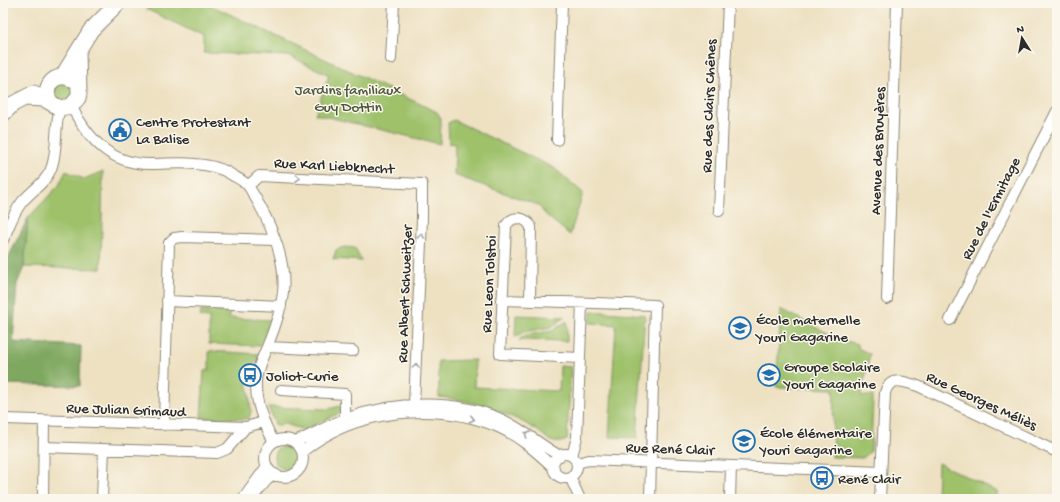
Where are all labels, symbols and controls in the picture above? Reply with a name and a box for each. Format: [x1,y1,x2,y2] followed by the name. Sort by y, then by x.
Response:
[1002,18,1042,58] north arrow
[1016,24,1025,37] text: N
[699,39,721,173] street label: Rue des Clairs Chênes
[295,82,401,117] park label: Jardins familiaux Guy Dottin
[868,86,890,215] street label: Avenue des Bruyères
[136,114,252,149] place label: Centre Protestant La Balise
[107,117,133,143] public building icon: Centre Protestant La Balise
[958,154,1025,263] street label: Rue de l'Ermitage
[273,155,396,179] street label: Rue Karl Liebknecht
[295,174,301,182] one-way arrow
[395,223,417,363] street label: Rue Albert Schweitzer
[417,233,426,239] one-way arrow
[478,235,502,333] street label: Rue Leon Tolstoi
[754,312,860,347] place label: École maternelle Youri Gagarine
[727,315,753,341] school or university icon: École maternelle Youri Gagarine
[782,359,880,394] place label: Groupe Scolaire Youri Gagarine
[237,362,263,388] bus stop icon: Joliot-Curie
[756,362,782,388] school or university icon: Groupe Scolaire Youri Gagarine
[412,363,420,369] one-way arrow
[266,368,339,386] place label: Joliot-Curie
[923,368,1040,435] street label: Rue Georges Méliès
[66,400,187,422] street label: Rue Julian Grimaud
[469,414,475,422] one-way arrow
[758,425,872,460] place label: École élémentaire Youri Gagarine
[731,428,757,454] school or university icon: École élémentaire Youri Gagarine
[525,432,532,439] one-way arrow
[625,439,716,461] street label: Rue René Clair
[809,465,835,491] bus stop icon: René Clair
[838,471,902,489] place label: René Clair

